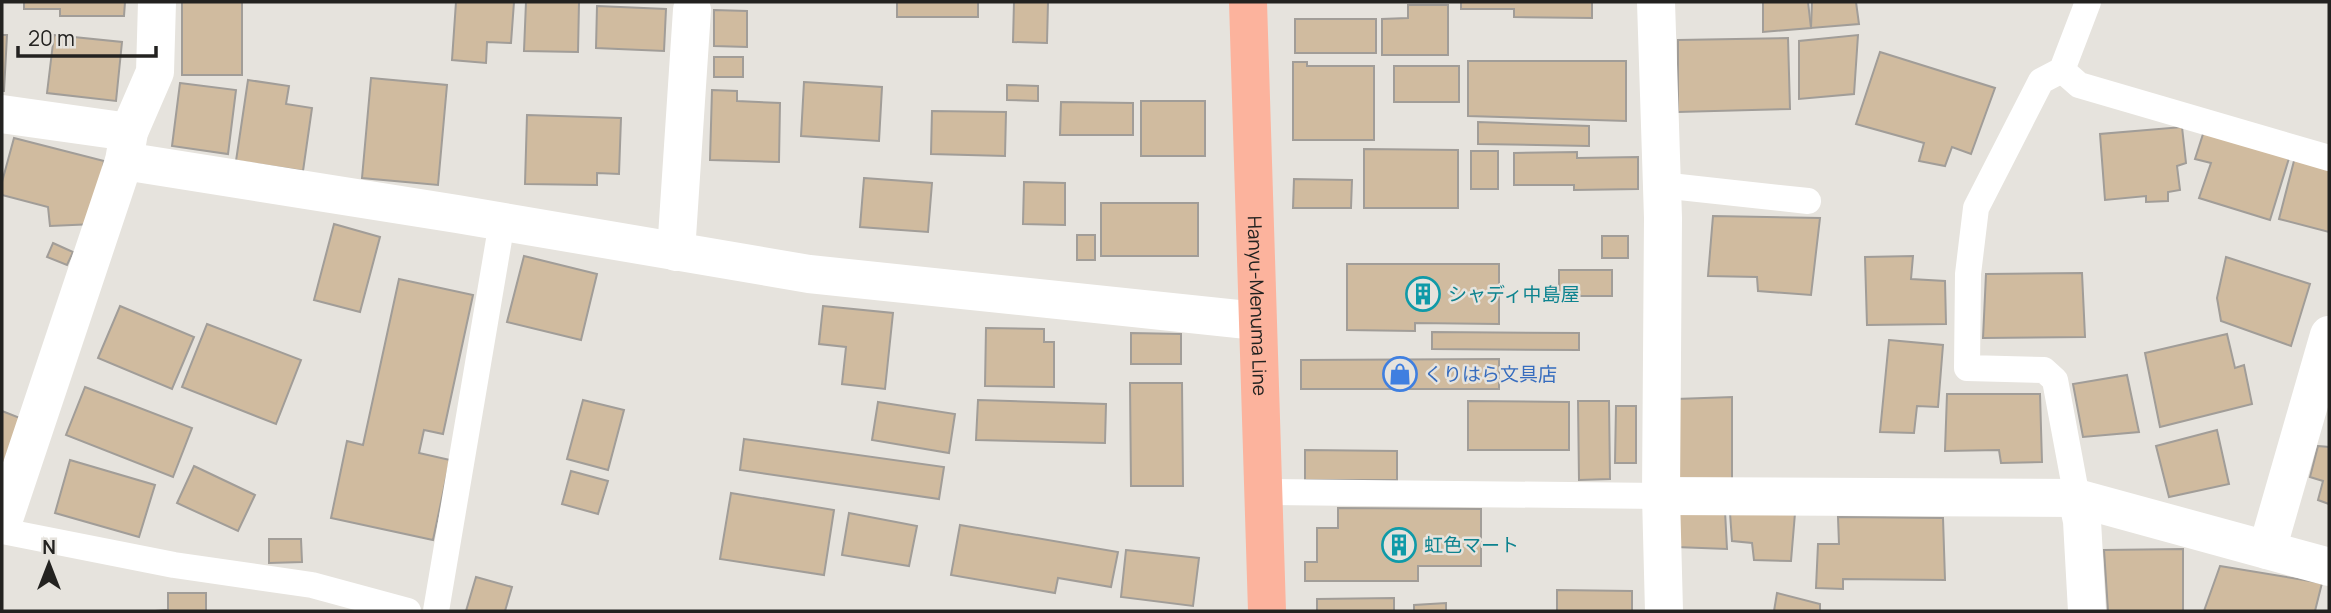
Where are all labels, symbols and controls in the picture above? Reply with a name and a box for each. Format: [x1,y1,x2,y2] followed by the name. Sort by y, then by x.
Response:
[18,14,156,58] scale bar
[28,24,75,52] text: 20 m
[1242,215,1273,396] street label: Hanyu-Menuma Line
[1404,275,1442,313] building icon: シャディ中島屋
[1448,281,1580,307] place label: シャディ中島屋
[1381,355,1419,393] shop icon: くりはら文具店
[1424,361,1557,387] place label: くりはら文具店
[1380,526,1418,564] building icon: 虹色マート
[14,529,84,599] north arrow
[1424,532,1519,558] place label: 虹色マート
[42,534,56,560] text: N

